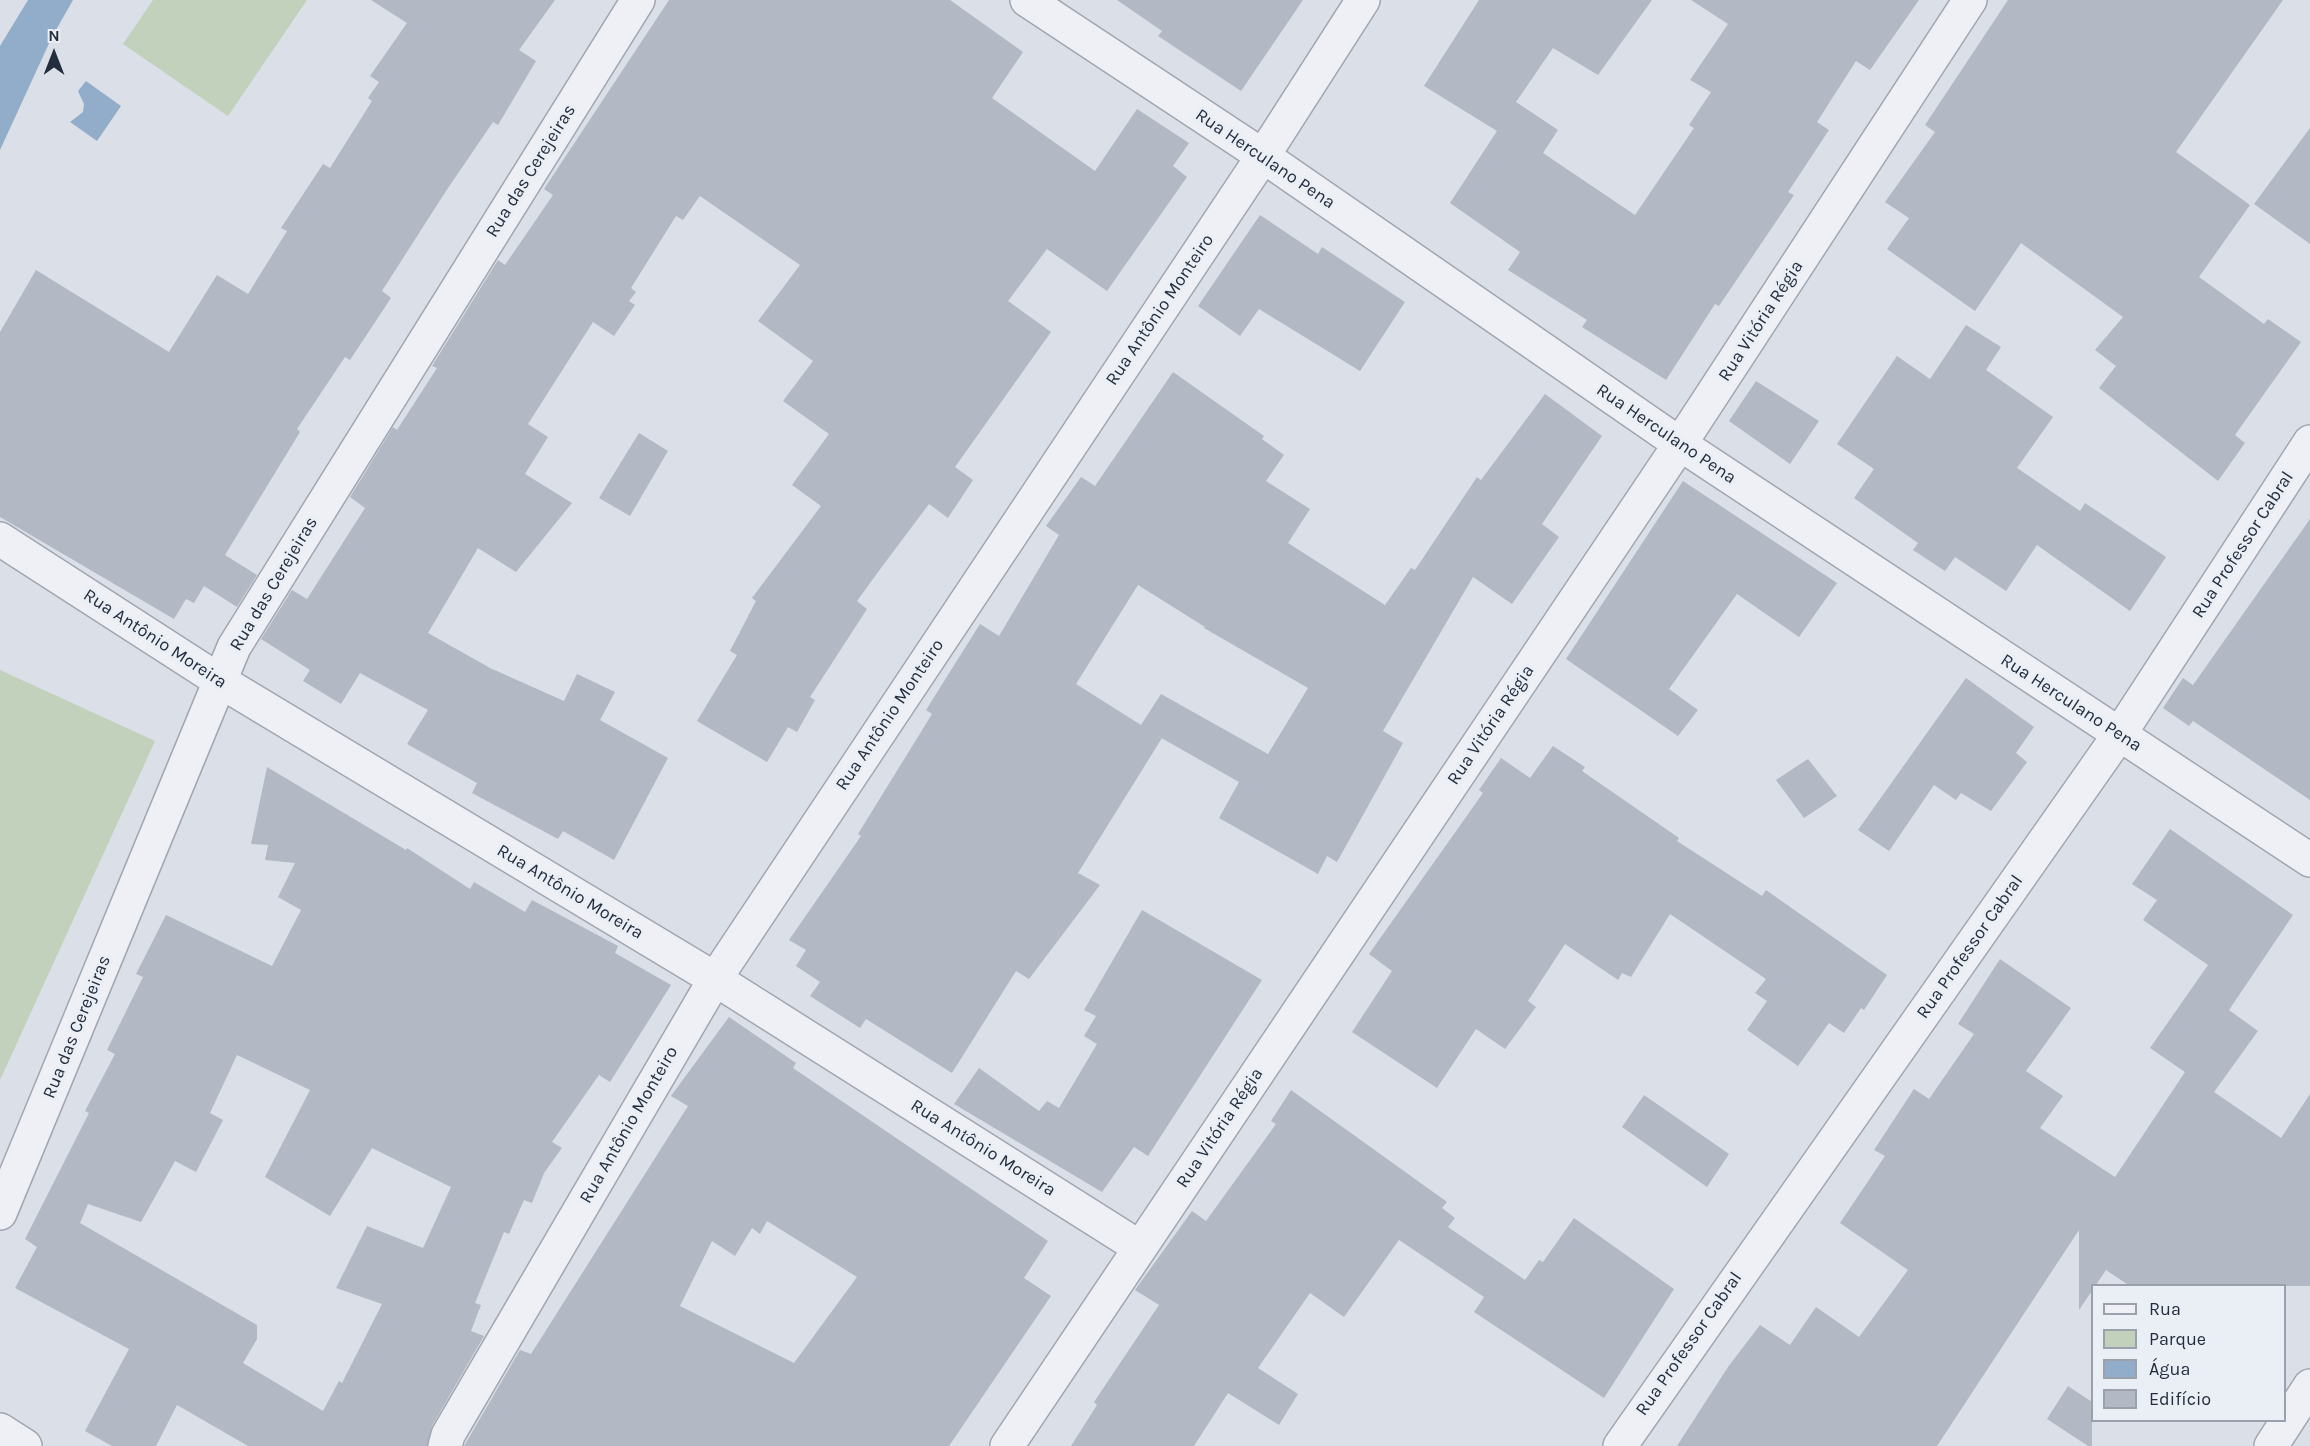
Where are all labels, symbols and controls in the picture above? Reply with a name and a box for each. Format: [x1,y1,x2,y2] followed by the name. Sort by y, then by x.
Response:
[24,24,84,84] north arrow
[48,26,60,45] text: N
[481,101,581,241] street label: Rua das Cerejeiras
[1191,104,1339,214] street label: Rua Herculano Pena
[1101,230,1219,390] street label: Rua Antônio Monteiro
[1714,256,1808,386] street label: Rua Vitória Régia
[1592,379,1740,489] street label: Rua Herculano Pena
[2188,468,2298,622] street label: Rua Professor Cabral
[225,513,323,655] street label: Rua das Cerejeiras
[79,585,231,693] street label: Rua Antônio Moreira
[831,635,949,795] street label: Rua Antônio Monteiro
[1996,649,2146,757] street label: Rua Herculano Pena
[1443,661,1539,789] street label: Rua Vitória Régia
[493,840,647,944] street label: Rua Antônio Moreira
[1912,871,2028,1023] street label: Rua Professor Cabral
[38,952,116,1102] street label: Rua das Cerejeiras
[575,1043,683,1207] street label: Rua Antônio Monteiro
[1172,1064,1268,1192] street label: Rua Vitória Régia
[907,1095,1059,1201] street label: Rua Antônio Moreira
[1631,1268,1747,1420] street label: Rua Professor Cabral
[2091,1284,2286,1422] legend
[2149,1298,2181,1320] text: Rua
[2149,1328,2206,1350] text: Parque
[2149,1358,2190,1380] text: Água
[2149,1388,2211,1410] text: Edifício

